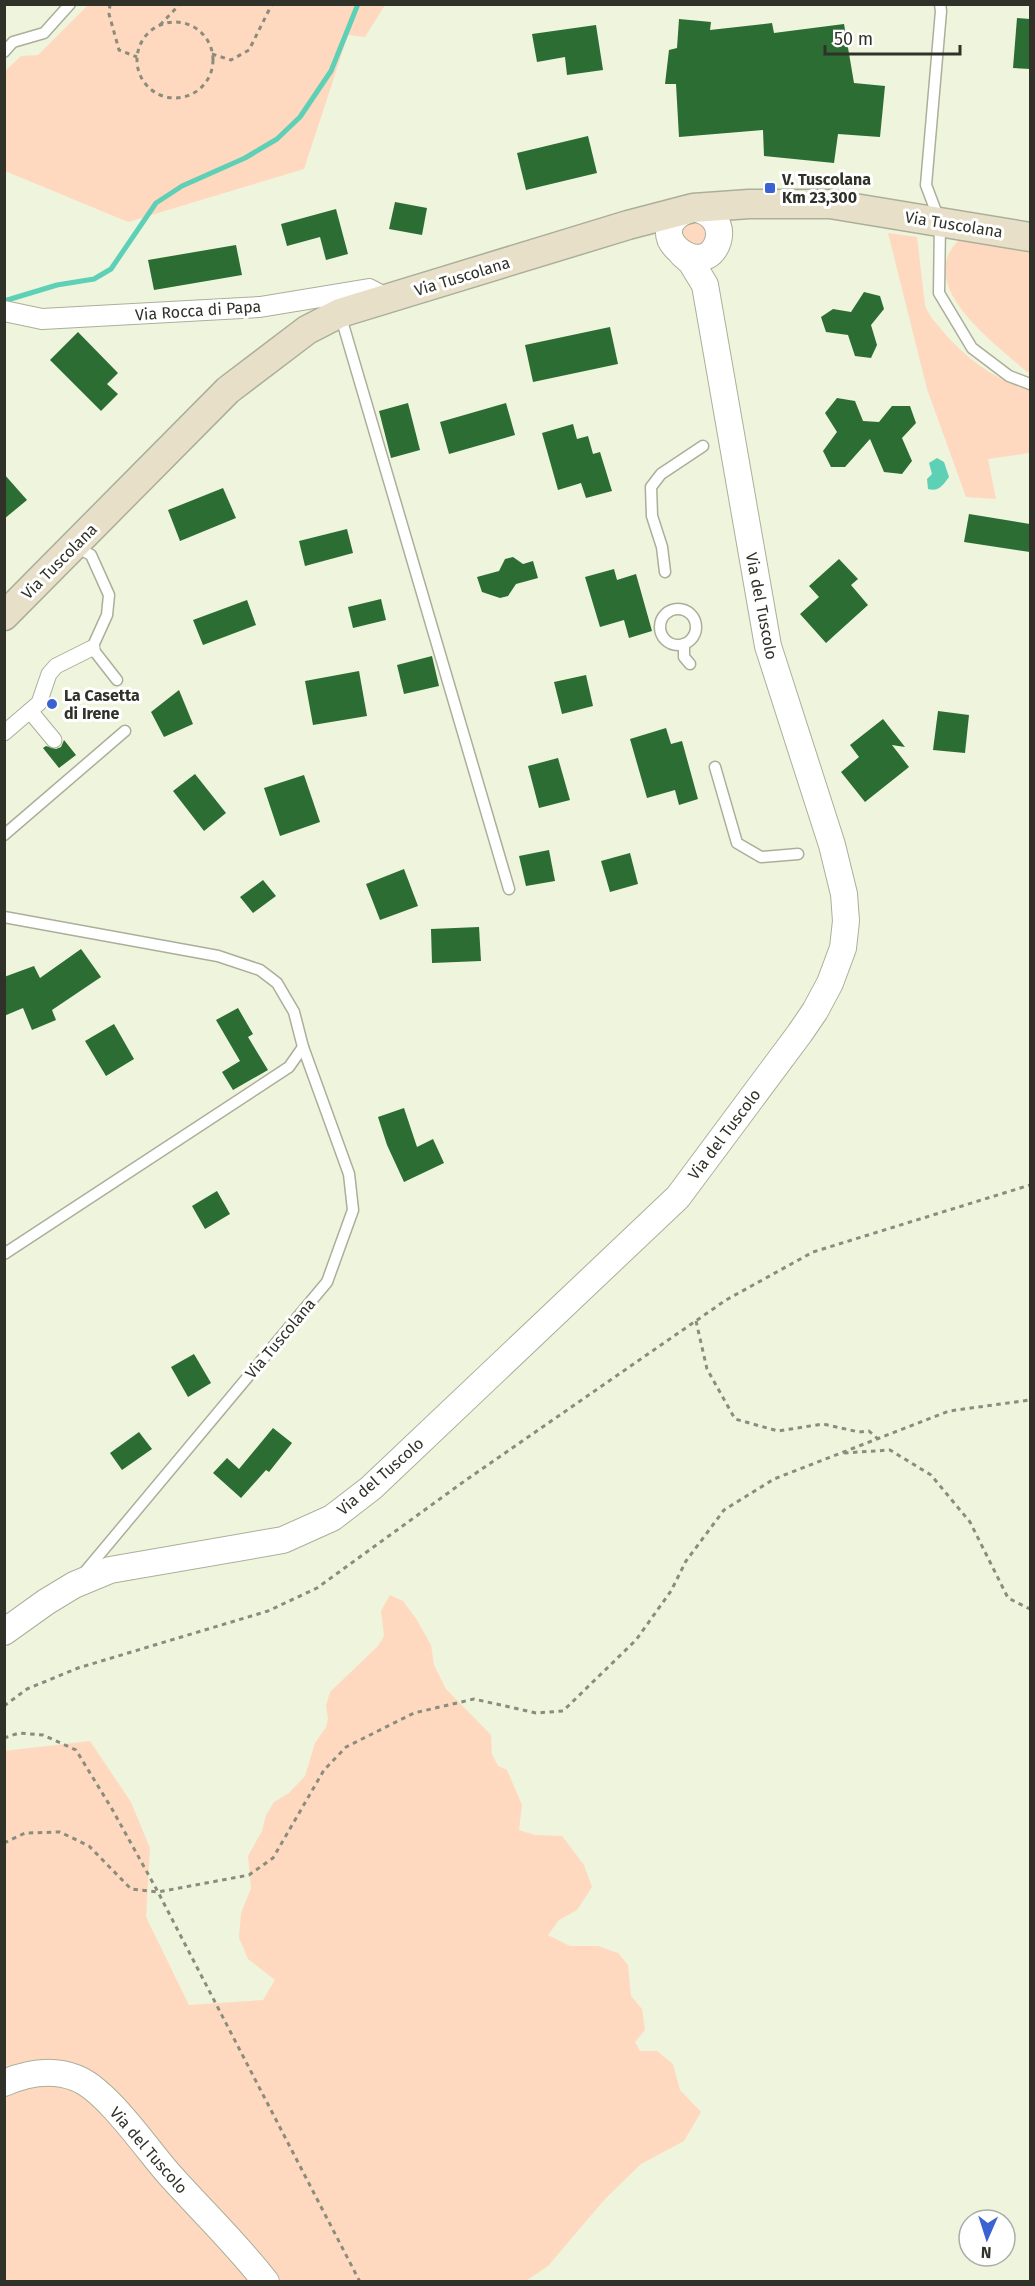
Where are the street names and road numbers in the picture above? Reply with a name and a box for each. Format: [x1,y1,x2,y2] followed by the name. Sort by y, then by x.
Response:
[904,207,1004,242] street label: Via Tuscolana
[412,253,512,300] street label: Via Tuscolana
[134,297,262,324] street label: Via Rocca di Papa
[18,520,101,603] street label: Via Tuscolana
[742,551,781,661] street label: Via del Tuscolo
[684,1085,765,1183] street label: Via del Tuscolo
[241,1294,319,1382] street label: Via Tuscolana
[333,1434,428,1519] street label: Via del Tuscolo
[106,2103,191,2198] street label: Via del Tuscolo

